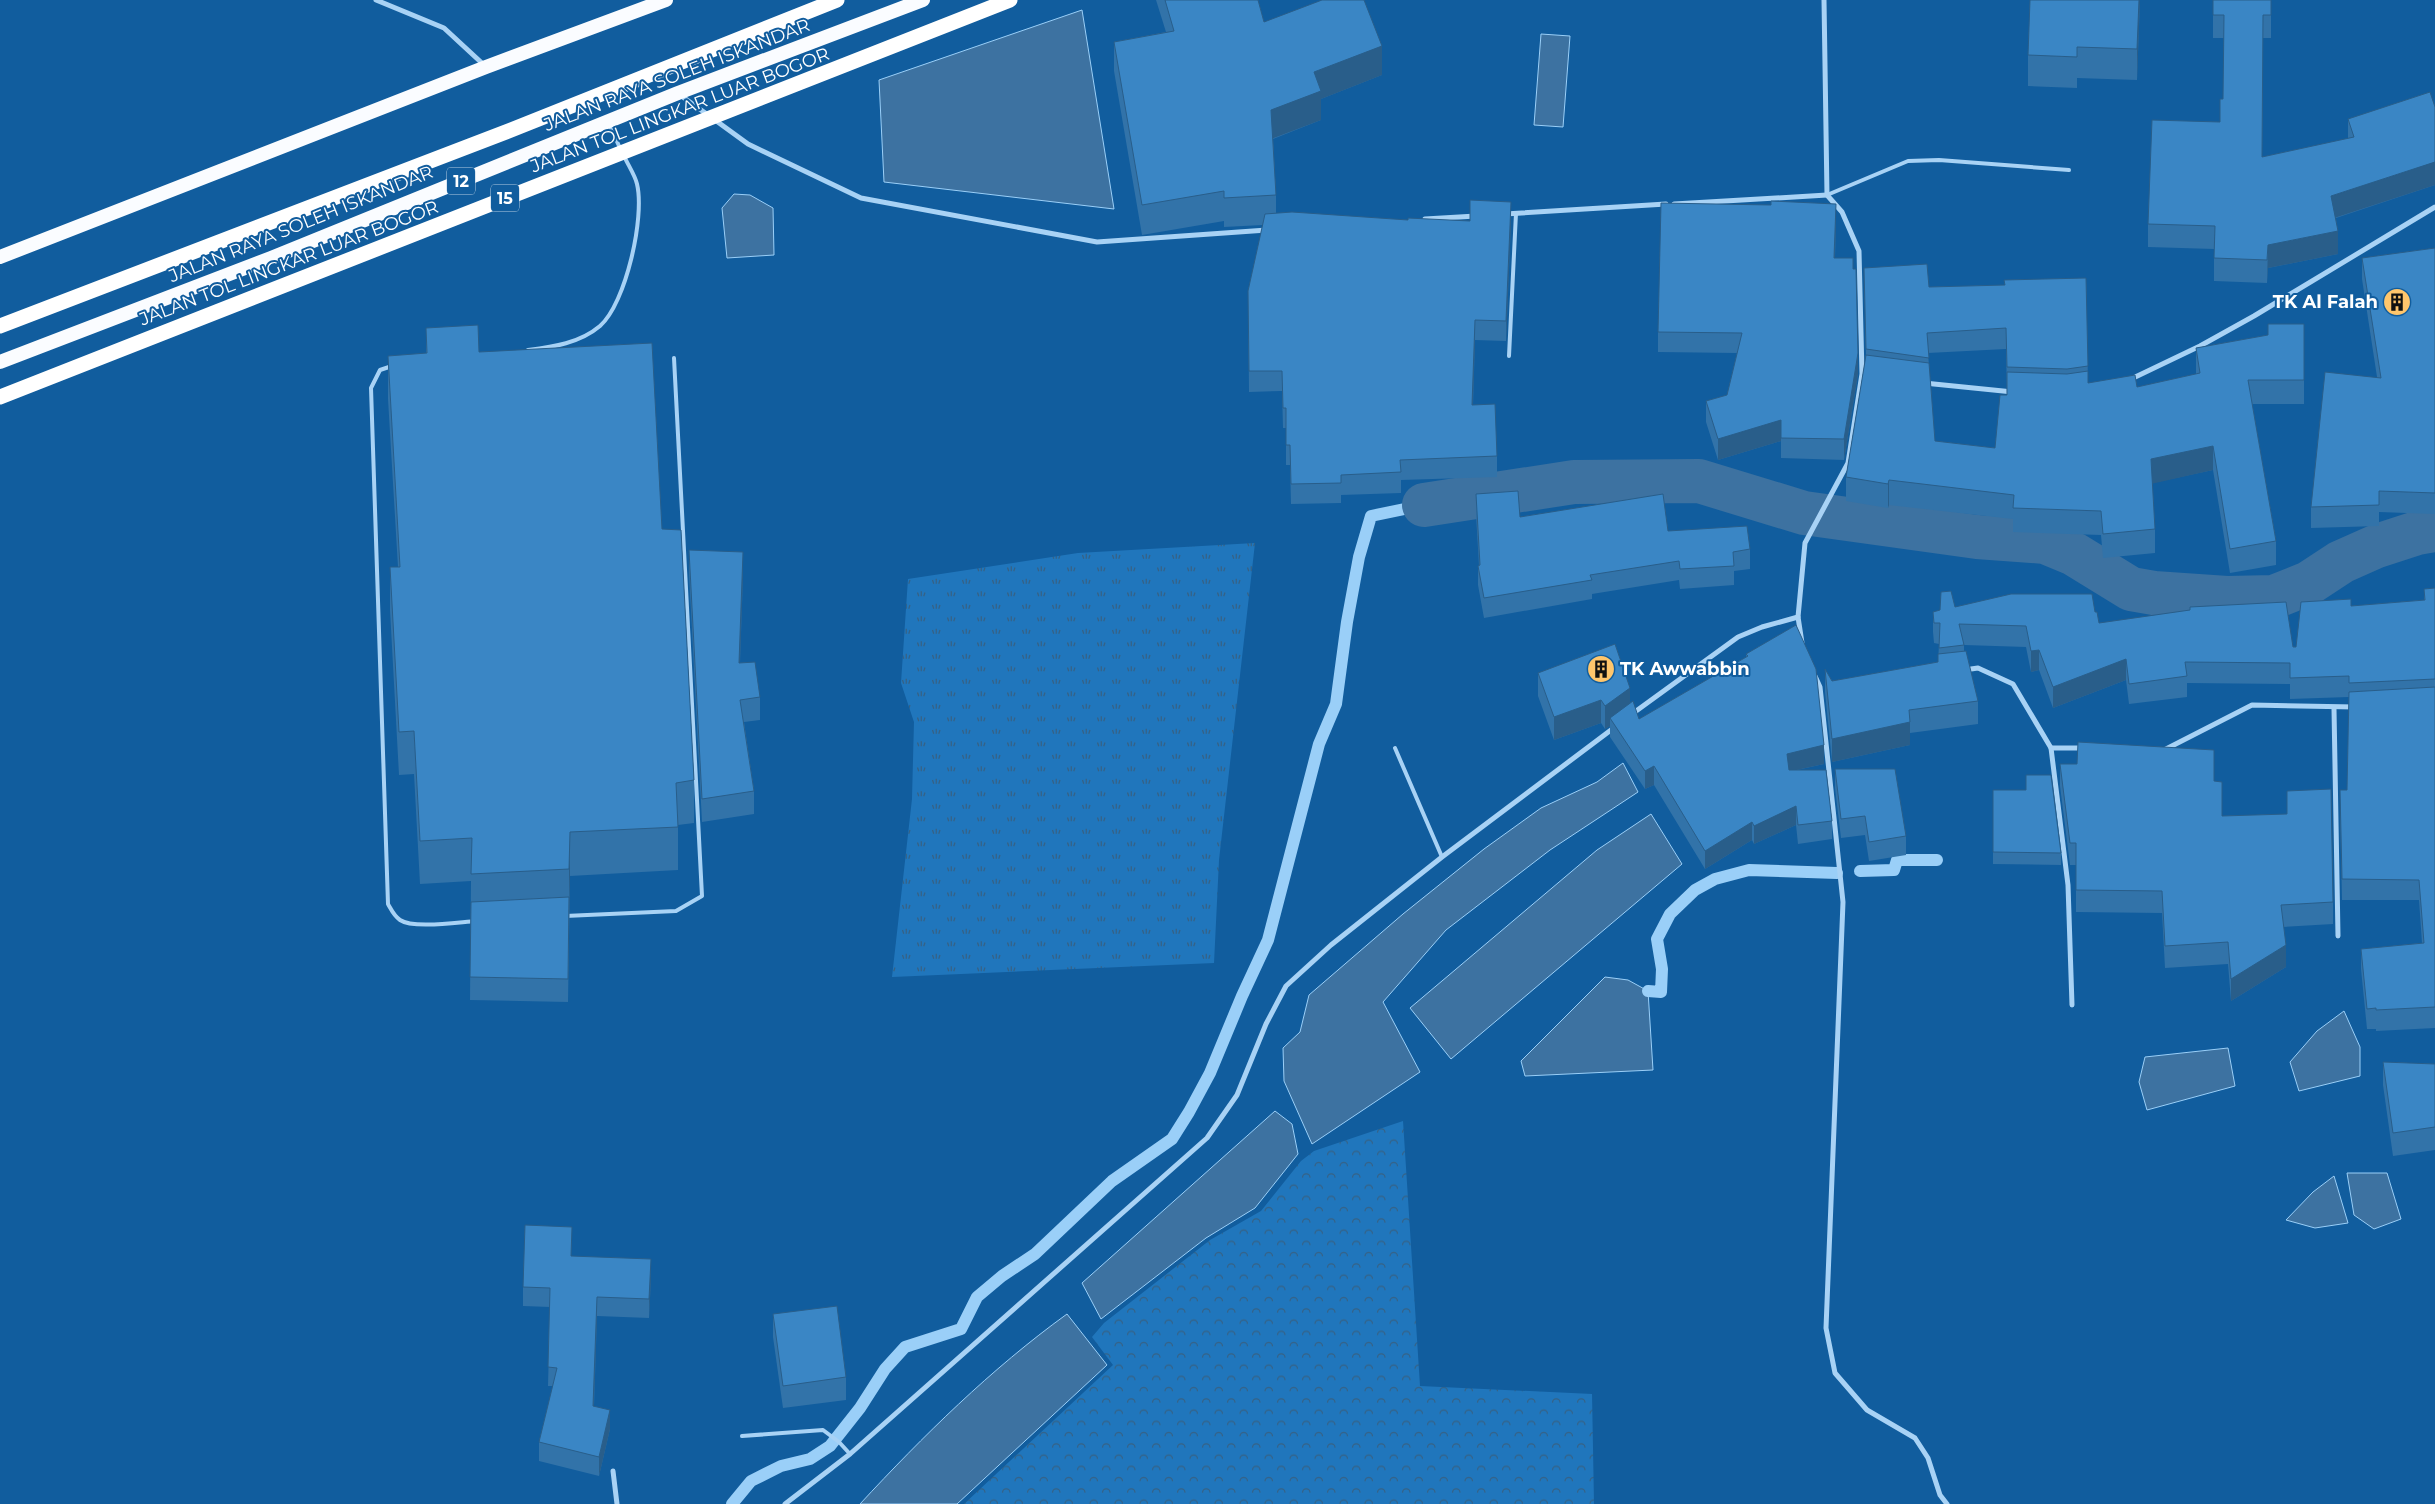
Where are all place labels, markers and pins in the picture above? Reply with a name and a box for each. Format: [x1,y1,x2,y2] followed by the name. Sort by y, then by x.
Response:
[2382,287,2412,317] building icon: TK Al Falah
[2273,291,2378,313] place label: TK Al Falah
[1586,654,1616,684] building icon: TK Awwabbin
[1620,658,1750,680] place label: TK Awwabbin

